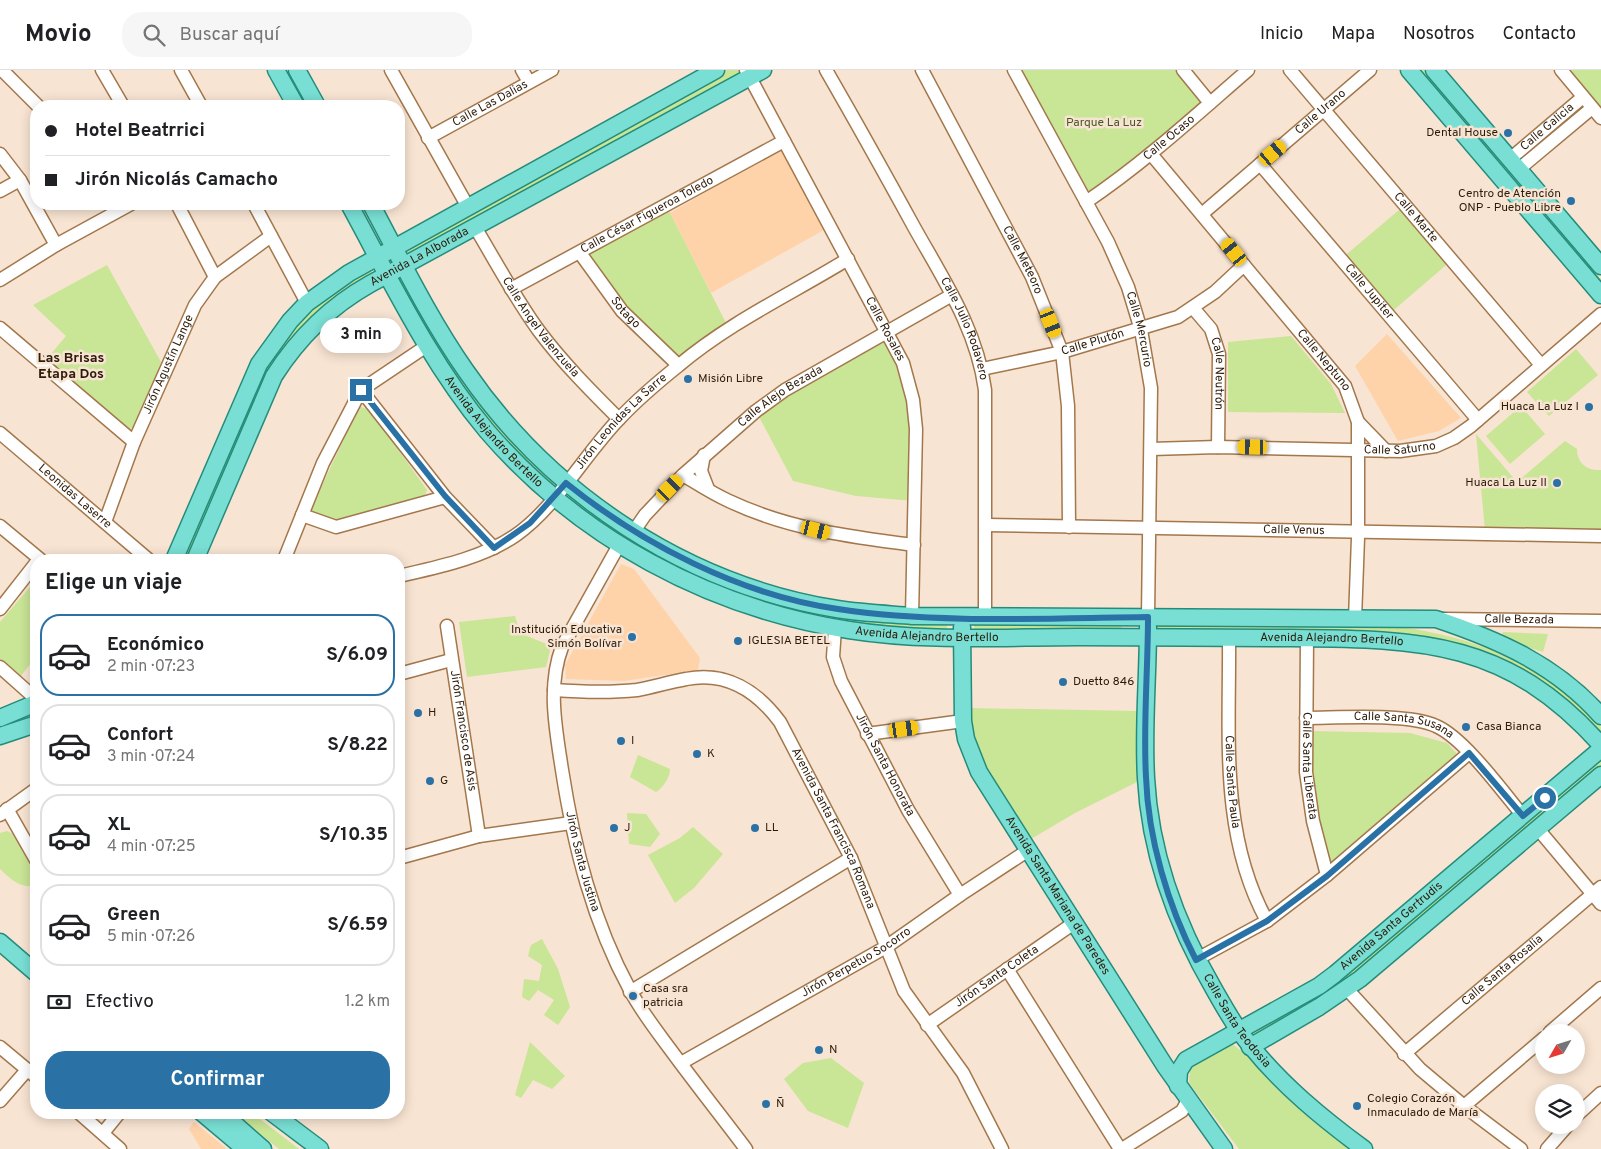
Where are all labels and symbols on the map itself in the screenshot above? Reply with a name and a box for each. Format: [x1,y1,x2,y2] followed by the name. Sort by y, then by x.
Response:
[450,77,531,131] street label: Calle Las Dalias
[1292,86,1350,139] street label: Calle Urano
[1517,100,1578,155] street label: Calle Galicia
[1140,111,1199,164] street label: Calle Ocaso
[1066,115,1142,131] park label: Parque La Luz
[1426,125,1498,141] place label: Dental House
[1502,127,1514,139] marker: Dental House
[1256,138,1289,168] car
[578,172,717,258] street label: Calle César Figueroa Toledo
[1458,186,1561,216] place label: Centro de Atención ONP - Pueblo Libre
[1390,189,1442,246] street label: Calle Marte
[1565,195,1577,207] marker: Centro de Atención ONP - Pueblo Libre
[998,223,1046,297] street label: Calle Meteoro
[367,224,472,290] street label: Avenida La Alborada
[1218,236,1249,268] car
[1341,261,1397,323] street label: Calle Jupiter
[498,274,583,381] street label: Calle Angel Valenzuela
[936,274,991,382] street label: Calle Julio Rodavero
[1122,289,1155,369] street label: Calle Mercurio
[606,294,644,332] street label: Sotago
[861,294,909,364] street label: Calle Rosales
[1038,306,1063,340] car
[139,312,198,417] street label: Jirón Agustín Lange
[320,318,402,352] callout: 3 min
[1059,326,1126,360] street label: Calle Plutón
[1293,326,1354,393] street label: Calle Neptuno
[1206,335,1227,410] street label: Calle Neutrón
[38,350,105,383] district label: Las Brisas Etapa Dos
[735,362,826,431] street label: Calle Alejo Bezada
[572,370,671,473] street label: Jirón Leonidas La Sarre
[698,371,763,387] place label: Misión Libre
[440,373,546,492] street label: Avenida Alejandro Bertello
[682,373,694,385] marker: Misión Libre
[350,379,372,401] route end
[1501,399,1579,415] place label: Huaca La Luz I
[1583,401,1595,413] marker: Huaca La Luz I
[1364,438,1437,459] street label: Calle Saturno
[1237,439,1268,455] car
[34,461,115,532] street label: Leonidas Laserre
[654,472,685,504] car
[1465,475,1547,491] place label: Huaca La Luz II
[1551,477,1563,489] marker: Huaca La Luz II
[799,519,832,541] car
[1263,522,1325,539] street label: Calle Venus
[1484,612,1554,628] street label: Calle Bezada
[511,622,622,652] place label: Institución Educativa Simón Bolívar
[854,623,999,646] street label: Avenida Alejandro Bertello
[1260,630,1405,650] street label: Avenida Alejandro Bertello
[626,631,638,643] marker: Institución Educativa Simón Bolívar
[748,633,830,649] place label: IGLESIA BETEL
[732,635,744,647] marker: IGLESIA BETEL
[446,669,480,792] street label: Jirón Francisco de Asis
[1073,674,1134,690] place label: Duetto 846
[1057,676,1069,688] marker: Duetto 846
[428,705,436,721] place label: H
[412,707,424,719] marker: H
[1354,709,1457,743] street label: Calle Santa Susana
[851,711,918,820] street label: Jirón Santa Honorata
[1298,712,1321,821] street label: Calle Santa Liberata
[888,719,919,739] car
[1476,719,1541,735] place label: Casa Bianca
[1460,721,1472,733] marker: Casa Bianca
[631,733,634,749] place label: I
[615,735,627,747] marker: I
[1221,735,1244,830] street label: Calle Santa Paula
[787,745,879,911] street label: Avenida Santa Francisca Romana
[707,746,715,762] place label: K
[691,748,703,760] marker: K
[440,773,448,789] place label: G
[424,775,436,787] marker: G
[1534,787,1556,809] route start
[561,810,603,914] street label: Jirón Santa Justina
[1001,813,1113,978] street label: Avenida Santa Mariana de Paredes
[624,820,631,836] place label: J
[765,820,779,836] place label: LL
[608,822,620,834] marker: J
[749,822,761,834] marker: LL
[1336,878,1446,975] street label: Avenida Santa Gertrudis
[798,924,915,1001] street label: Jirón Perpetuo Socorro
[1458,931,1547,1010] street label: Calle Santa Rosalia
[952,942,1042,1011] street label: Jirón Santa Coleta
[1199,971,1274,1072] street label: Calle Santa Teodosia
[643,981,688,1011] place label: Casa sra patricia
[627,990,639,1002] marker: Casa sra patricia
[1535,1024,1585,1074] north arrow
[829,1042,838,1058] place label: N
[813,1044,825,1056] marker: N
[1367,1091,1478,1121] place label: Colegio Corazón Inmaculado de María
[776,1096,785,1112] place label: Ñ
[760,1098,772,1110] marker: Ñ
[1351,1100,1363,1112] marker: Colegio Corazón Inmaculado de María

